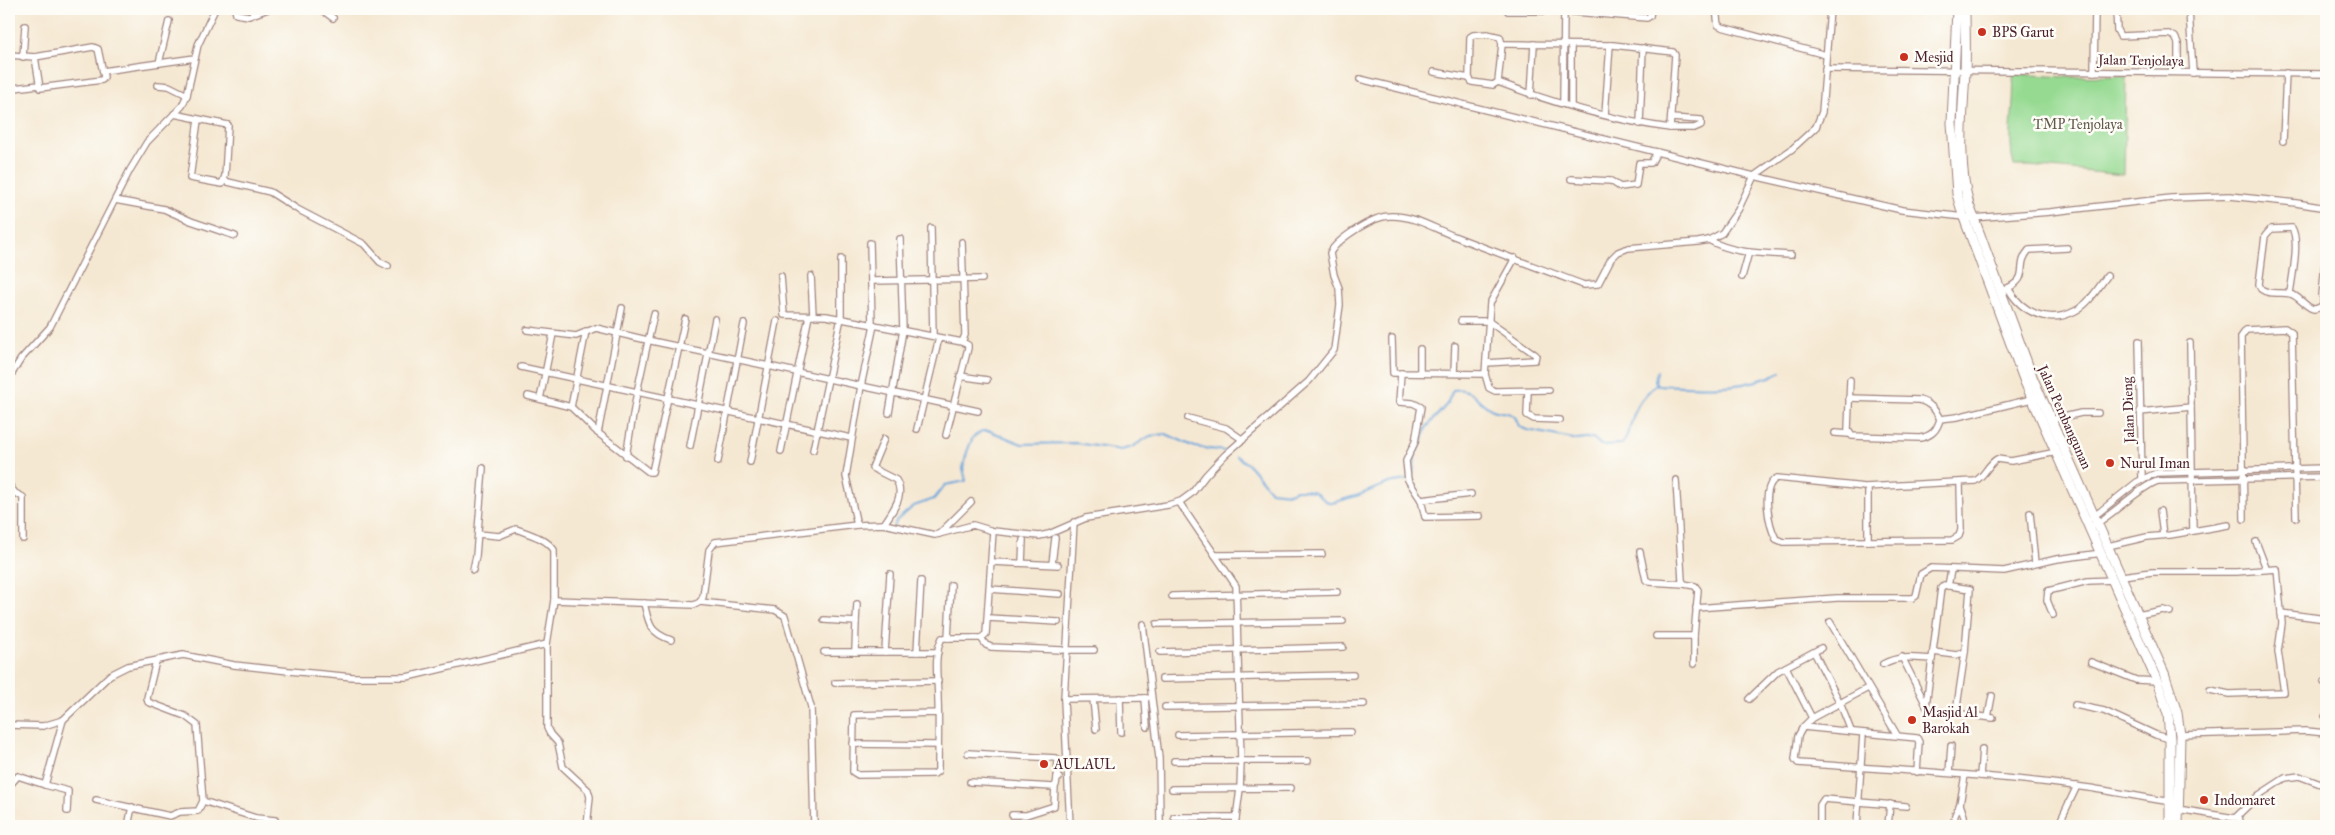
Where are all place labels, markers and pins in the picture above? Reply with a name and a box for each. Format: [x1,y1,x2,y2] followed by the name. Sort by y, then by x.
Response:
[1992,24,2054,41] place label: BPS Garut
[1976,26,1988,38] marker: BPS Garut
[1914,49,1953,66] place label: Mesjid
[1898,51,1910,63] marker: Mesjid
[2120,455,2190,472] place label: Nurul Iman
[2104,457,2116,469] marker: Nurul Iman
[1922,704,1978,737] place label: Masjid Al Barokah
[1906,714,1918,726] marker: Masjid Al Barokah
[1053,756,1116,773] place label: AULAUL
[1038,758,1050,770] marker: AULAUL
[2214,792,2275,809] place label: Indomaret
[2198,794,2210,806] marker: Indomaret

